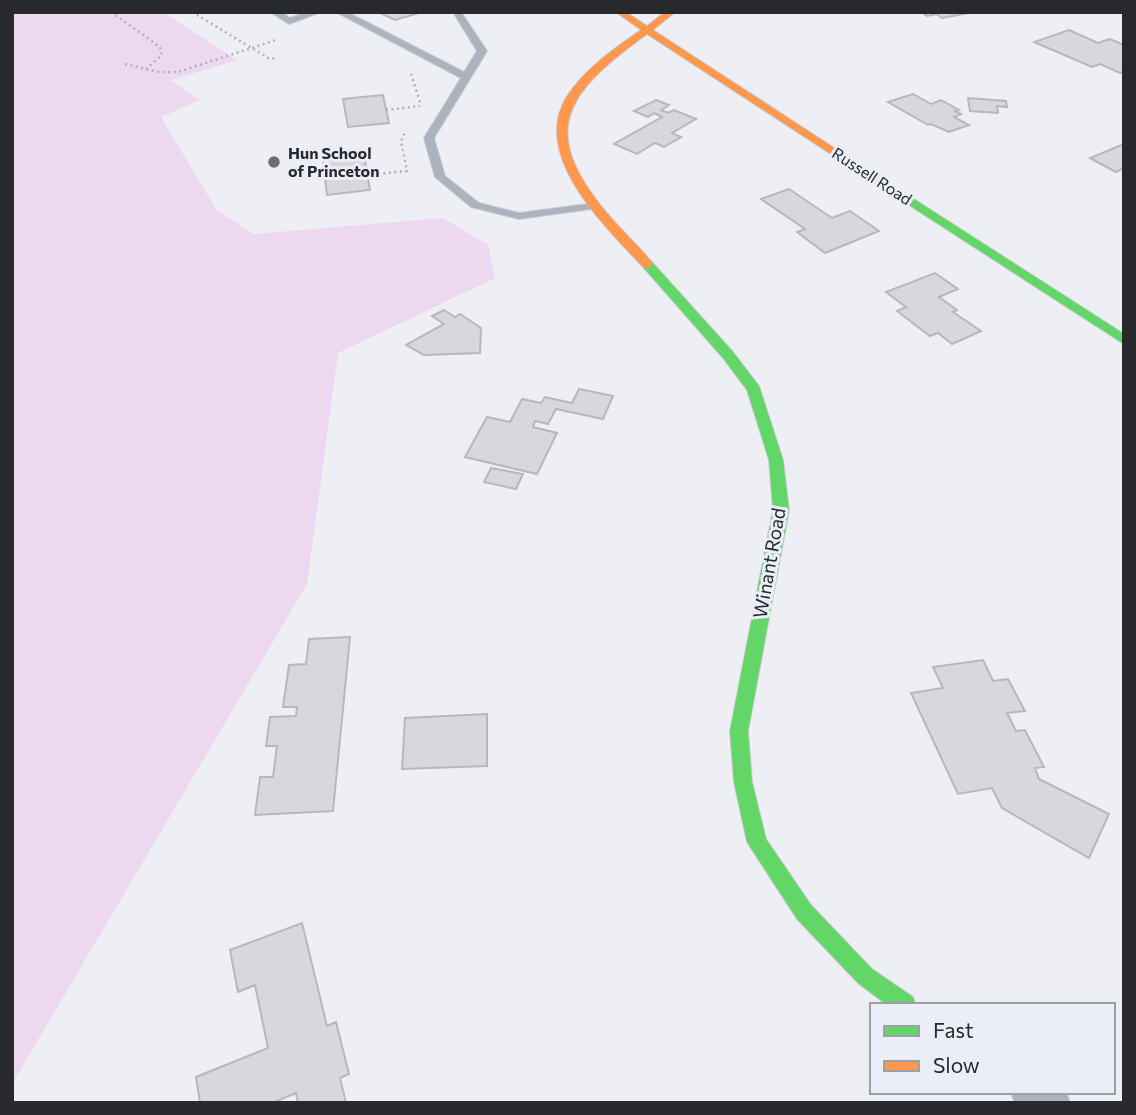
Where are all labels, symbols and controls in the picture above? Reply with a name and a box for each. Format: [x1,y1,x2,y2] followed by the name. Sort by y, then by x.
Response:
[288,143,379,180] place label: Hun School of Princeton
[829,143,916,208] street label: Russell Road
[266,154,282,170] marker: Hun School of Princeton
[747,506,790,620] street label: Winant Road
[870,1003,1115,1094] legend
[933,1017,974,1042] text: Fast
[933,1052,980,1077] text: Slow

